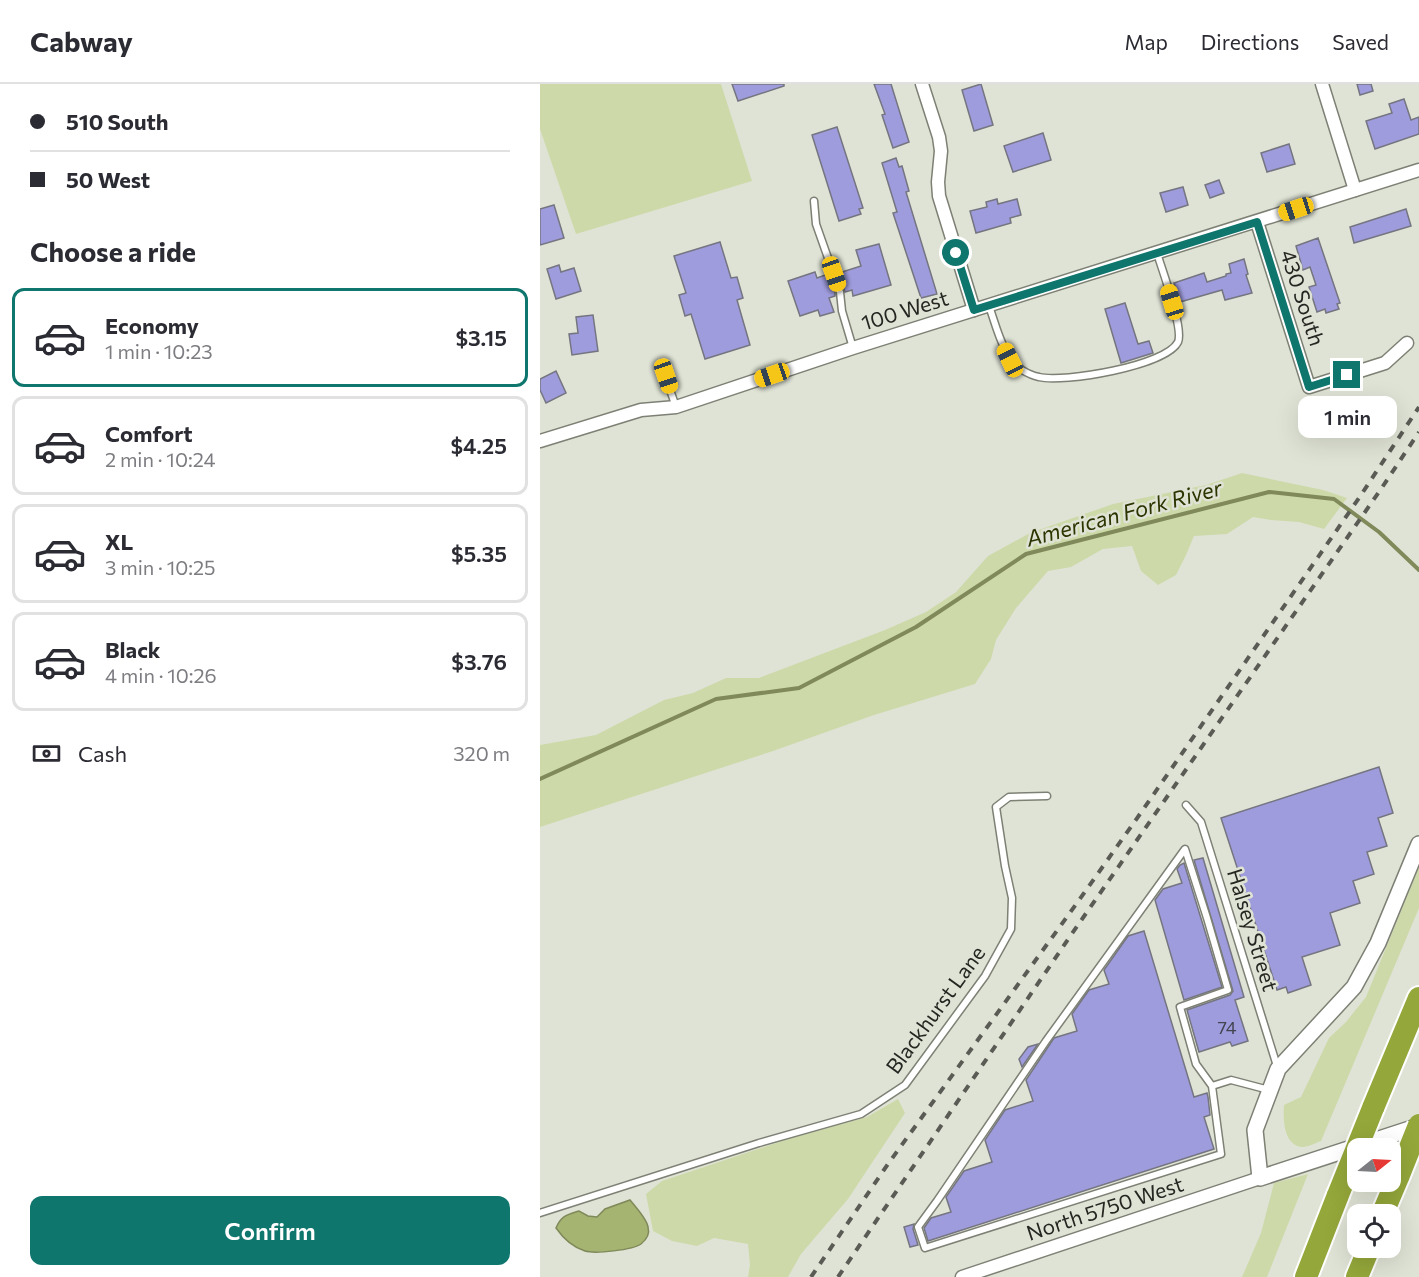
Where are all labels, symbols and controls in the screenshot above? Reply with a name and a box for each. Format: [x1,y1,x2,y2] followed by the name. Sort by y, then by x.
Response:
[30,24,133,58] text: Cabway
[1125,29,1168,54] text: Map
[1201,29,1299,54] text: Directions
[1332,29,1389,54] text: Saved
[66,108,169,135] text: 510 South
[66,166,150,193] text: 50 West
[1276,195,1316,223] car
[30,235,196,268] text: Choose a ride
[942,239,969,266] route start
[1276,246,1331,349] street label: 430 South
[820,254,848,294] car
[1158,282,1186,322] car
[858,285,951,335] street label: 100 West
[33,311,87,365] icon: car
[105,312,199,339] text: Economy
[456,324,507,351] text: $3.15
[105,339,213,363] text: 1 min · 10:23
[994,340,1026,380] car
[652,356,680,396] car
[752,361,792,389] car
[1333,361,1360,388] route end
[1298,396,1396,438] callout: 1 min
[1324,405,1371,429] text: 1 min
[33,419,87,473] icon: car
[105,420,193,447] text: Comfort
[450,432,507,459] text: $4.25
[105,447,215,471] text: 2 min · 10:24
[1022,473,1226,552] water label: American Fork River
[33,527,87,581] icon: car
[105,528,133,555] text: XL
[451,540,507,567] text: $5.35
[105,555,216,579] text: 3 min · 10:25
[33,635,87,689] icon: car
[105,636,160,663] text: Black
[451,648,507,675] text: $3.76
[105,663,217,687] text: 4 min · 10:26
[30,737,63,770] icon: cash
[78,740,127,767] text: Cash
[453,741,510,765] text: 320 m
[1223,865,1284,994] street label: Halsey Street
[880,940,989,1078] street label: Blackhurst Lane
[1217,1016,1237,1038] house number: 74
[1347,1138,1401,1192] north arrow
[1347,1138,1401,1258] map controls
[1023,1170,1186,1245] street label: North 5750 West
[30,1196,510,1265] button: Confirm
[1347,1204,1401,1258] button: locate

